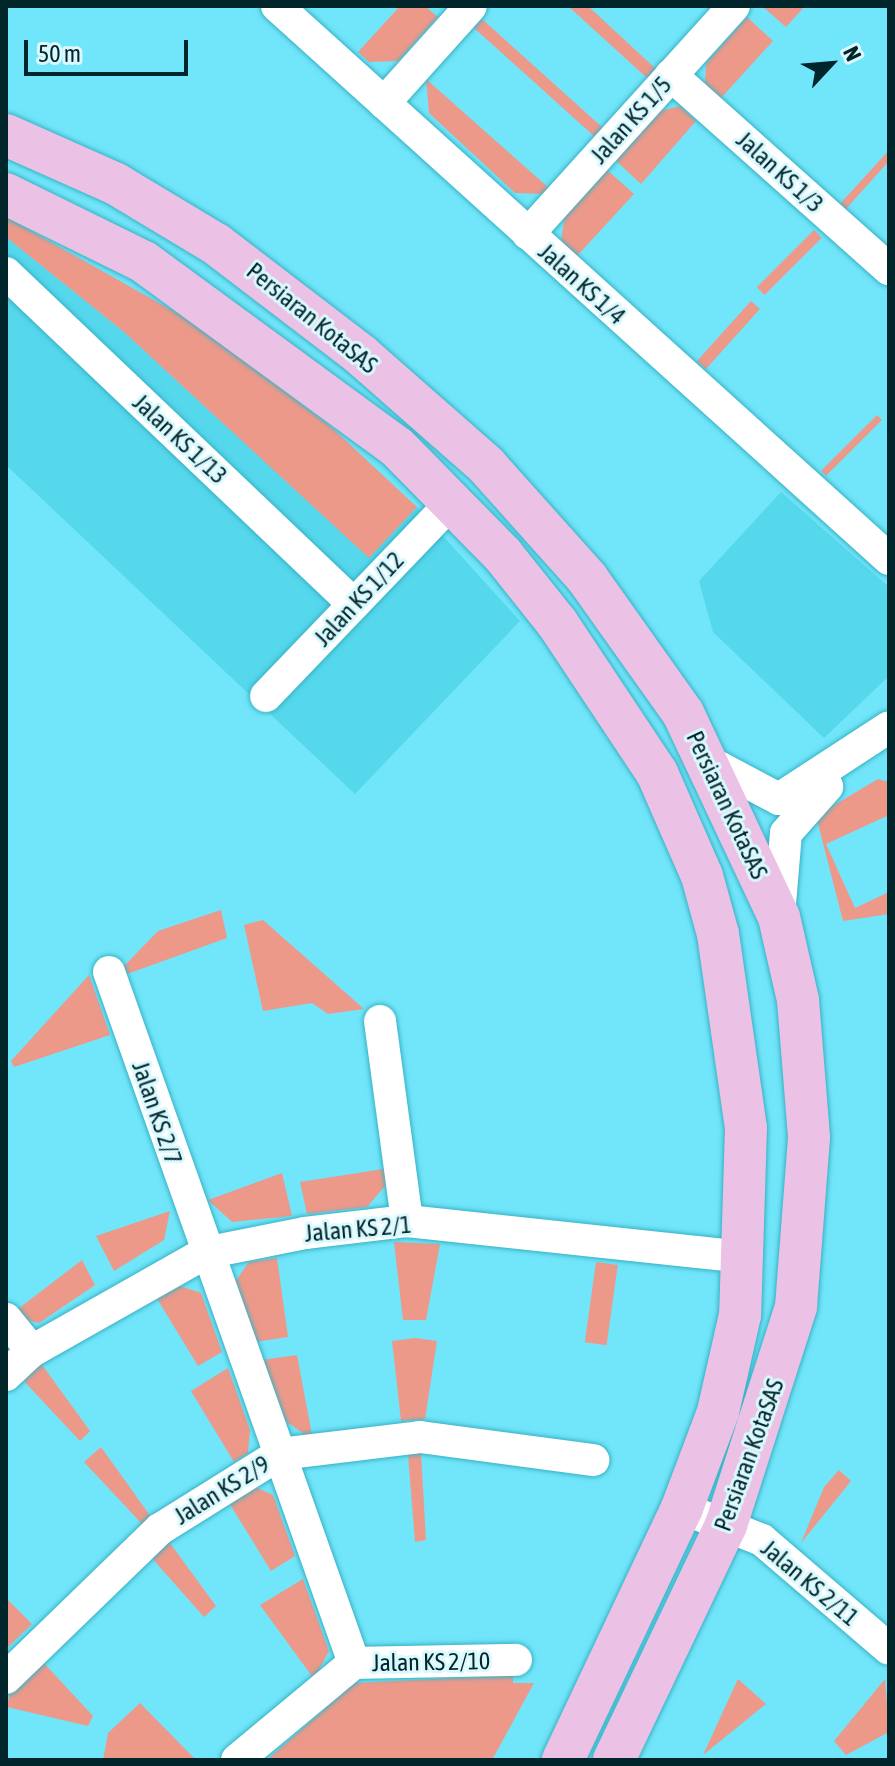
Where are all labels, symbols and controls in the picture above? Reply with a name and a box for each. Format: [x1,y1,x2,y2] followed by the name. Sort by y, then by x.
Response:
[28,24,192,74] scale bar
[791,24,871,104] north arrow
[38,40,81,67] text: 50 m
[838,42,867,65] text: N
[584,71,678,169] street label: Jalan KS 1/5
[731,125,829,219] street label: Jalan KS 1/3
[533,237,631,331] street label: Jalan KS 1/4
[241,256,383,380] street label: Persiaran KotaSAS
[127,388,233,490] street label: Jalan KS 1/13
[308,546,410,652] street label: Jalan KS 1/12
[680,726,774,884] street label: Persiaran KotaSAS
[126,1058,188,1168] street label: Jalan KS 2/7
[303,1210,413,1248] street label: Jalan KS 2/1
[708,1375,790,1535] street label: Persiaran KotaSAS
[169,1449,275,1531] street label: Jalan KS 2/9
[755,1534,865,1632] street label: Jalan KS 2/11
[372,1647,490,1677] street label: Jalan KS 2/10

